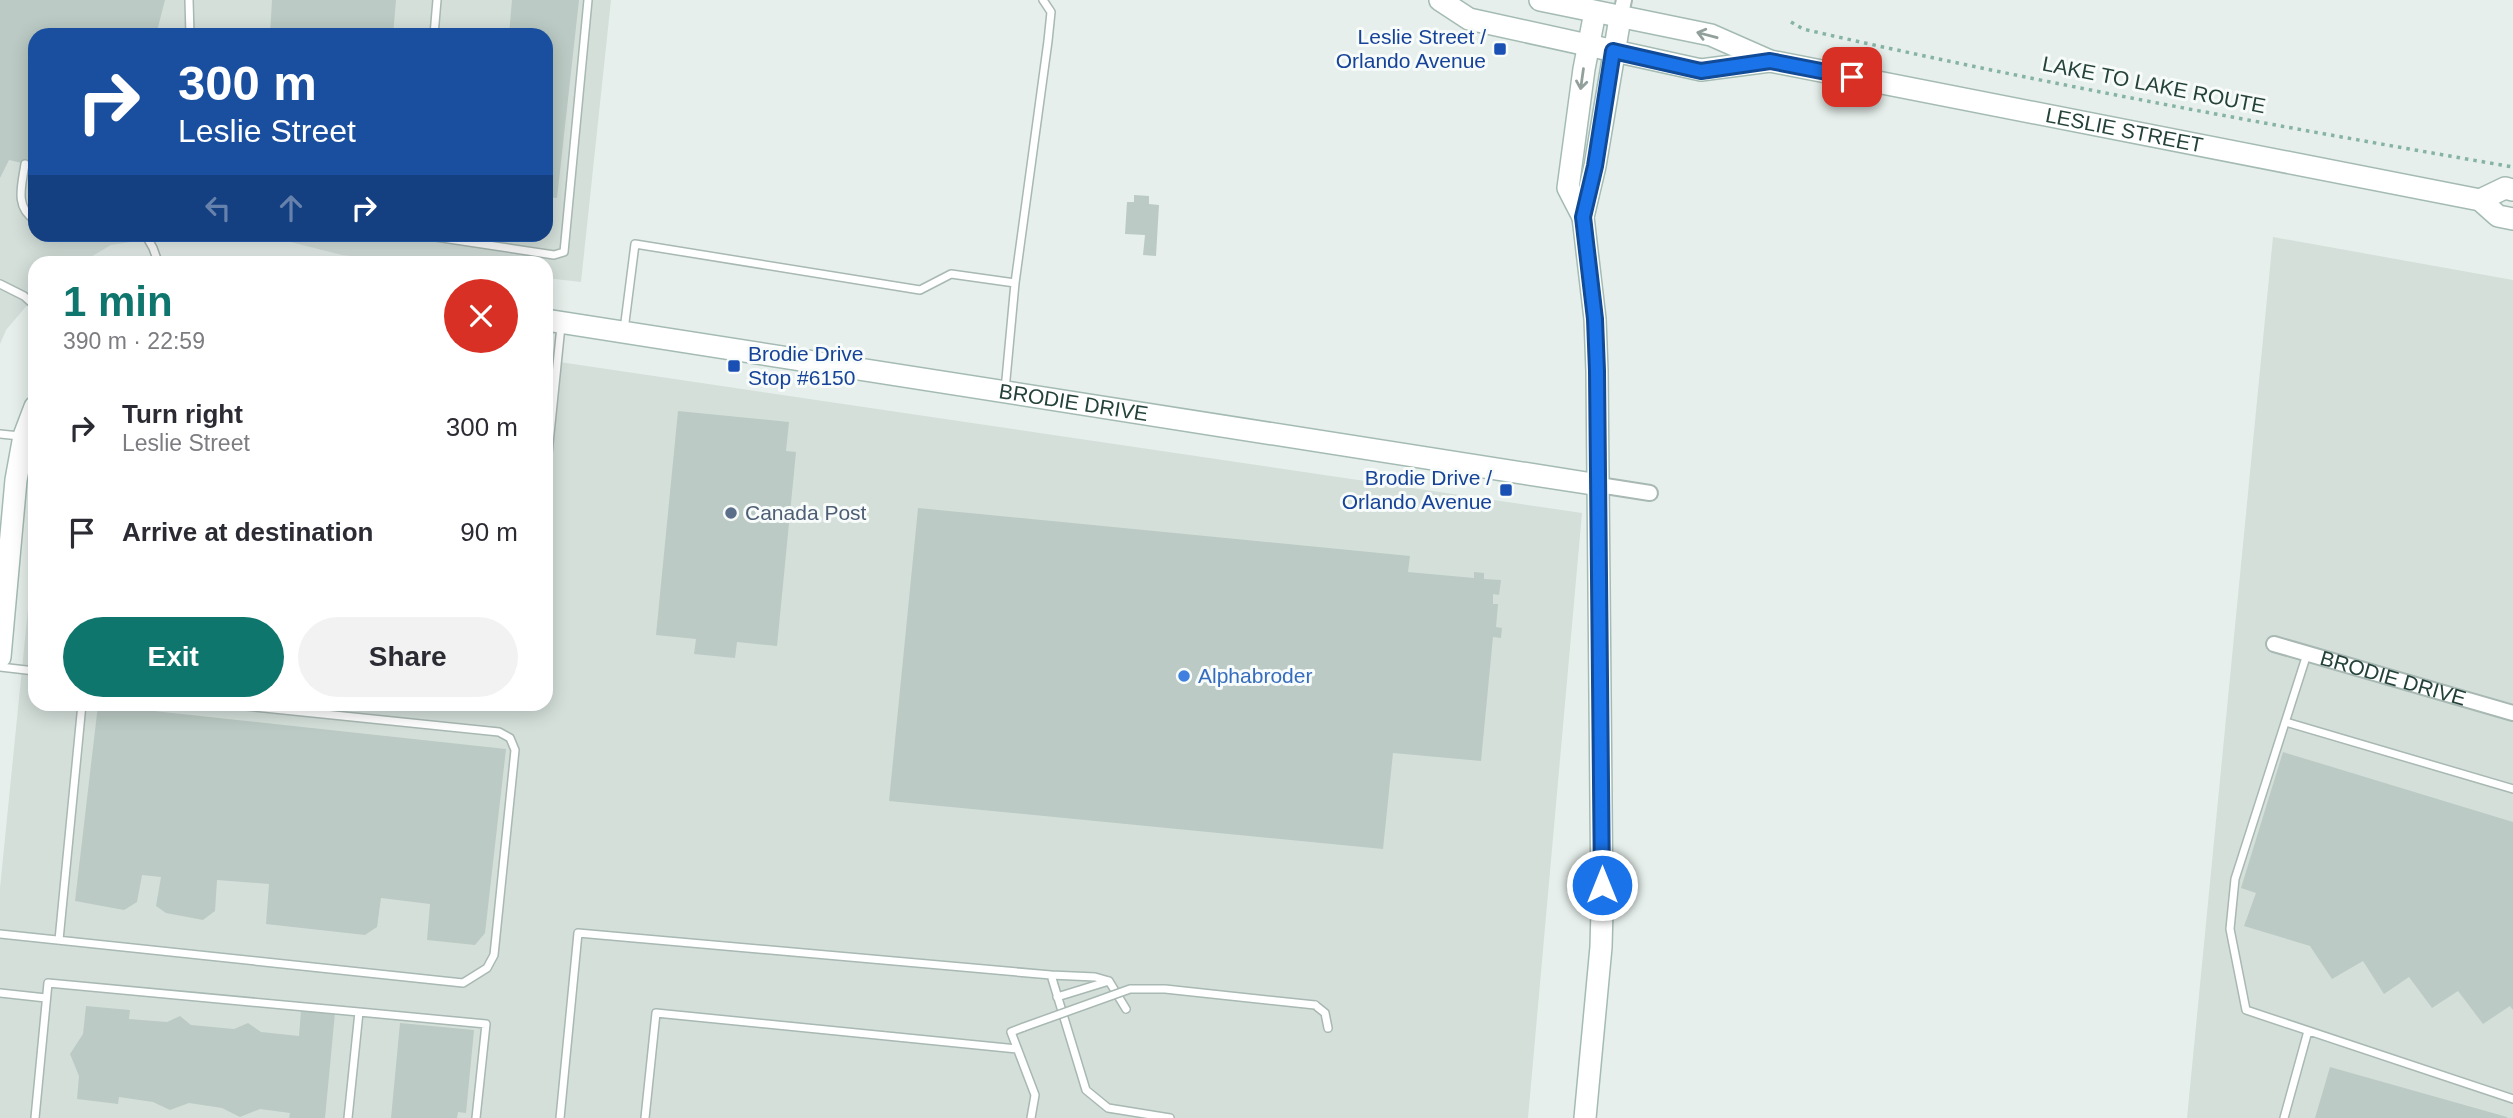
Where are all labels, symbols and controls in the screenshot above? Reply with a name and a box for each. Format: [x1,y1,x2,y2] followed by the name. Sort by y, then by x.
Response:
[1336,25,1486,72] place label: Leslie Street / Orlando Avenue
[1696,28,1719,41] one-way arrow
[1492,41,1508,57] marker: Leslie Street / Orlando Avenue
[1822,47,1882,107] pin
[2041,52,2268,117] street label: LAKE TO LAKE ROUTE
[63,56,154,147] icon: right
[178,56,317,110] text: 300 m
[1833,58,1871,96] icon: arrive
[1575,67,1588,90] one-way arrow
[2044,103,2205,157] street label: LESLIE STREET
[178,113,356,149] text: Leslie Street
[199,189,237,227] icon: left
[272,189,310,227] icon: ahead
[345,189,383,227] icon: right
[63,278,173,325] text: 1 min
[444,279,518,353] button: close
[63,328,205,354] text: 390 m · 22:59
[748,342,864,389] place label: Brodie Drive Stop #6150
[726,358,742,374] marker: Brodie Drive Stop #6150
[997,379,1150,425] street label: BRODIE DRIVE
[122,399,243,429] text: Turn right
[63,409,101,447] icon: right
[446,412,518,442] text: 300 m
[122,430,250,456] text: Leslie Street
[1342,466,1492,513] place label: Brodie Drive / Orlando Avenue
[1498,482,1514,498] marker: Brodie Drive / Orlando Avenue
[745,501,867,524] place label: Canada Post
[723,505,739,521] marker: Canada Post
[63,514,101,552] icon: arrive
[122,517,373,547] text: Arrive at destination
[460,517,518,547] text: 90 m
[63,617,284,697] button: Exit
[298,617,518,697] button: Share
[2318,646,2469,710] street label: BRODIE DRIVE
[1198,664,1312,687] place label: Alphabroder
[1176,668,1192,684] marker: Alphabroder
[1565,848,1639,922] position arrow

